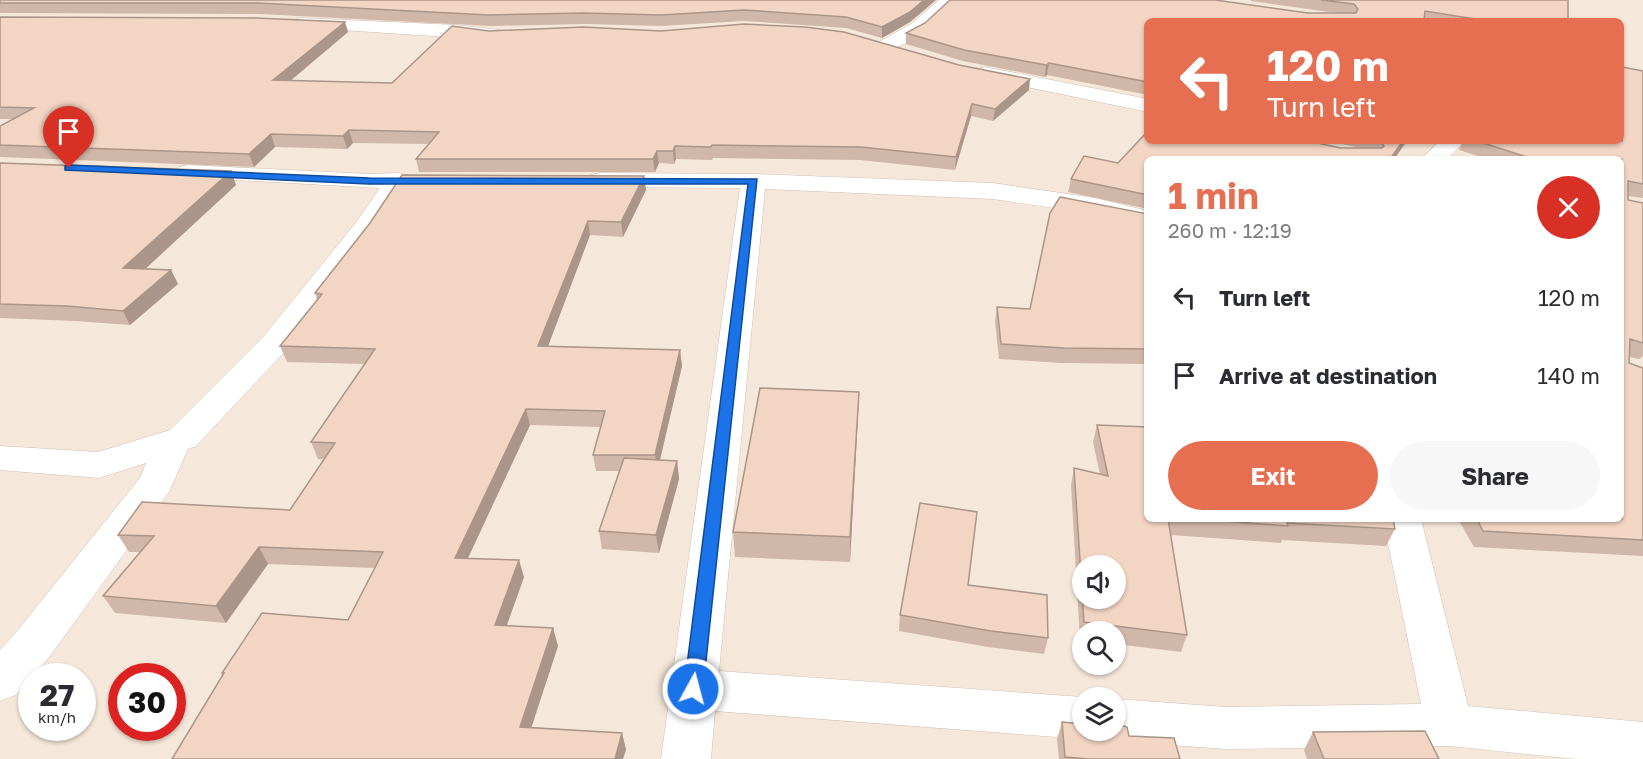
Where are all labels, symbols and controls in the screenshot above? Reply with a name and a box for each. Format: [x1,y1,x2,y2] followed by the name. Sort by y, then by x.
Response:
[1267,40,1389,90] text: 120 m
[1168,42,1246,120] icon: left
[1267,91,1376,123] text: Turn left
[43,106,94,168] pin
[52,115,85,148] icon: arrive
[1168,174,1259,217] text: 1 min
[1537,176,1600,239] button: close
[1168,218,1292,242] text: 260 m · 12:19
[1168,281,1201,314] icon: left
[1219,284,1310,311] text: Turn left
[1538,284,1600,311] text: 120 m
[1168,359,1201,392] icon: arrive
[1219,362,1437,389] text: Arrive at destination
[1537,362,1600,389] text: 140 m
[1168,441,1378,510] button: Exit
[1390,441,1600,510] button: Share
[1072,555,1126,741] map controls
[1072,555,1126,609] button: sound
[1072,621,1126,675] button: search
[661,657,725,721] position arrow
[108,663,186,741] speed limit sign: 30
[40,677,74,713] text: 27
[1072,687,1126,741] button: layers
[38,708,76,726] text: km/h

